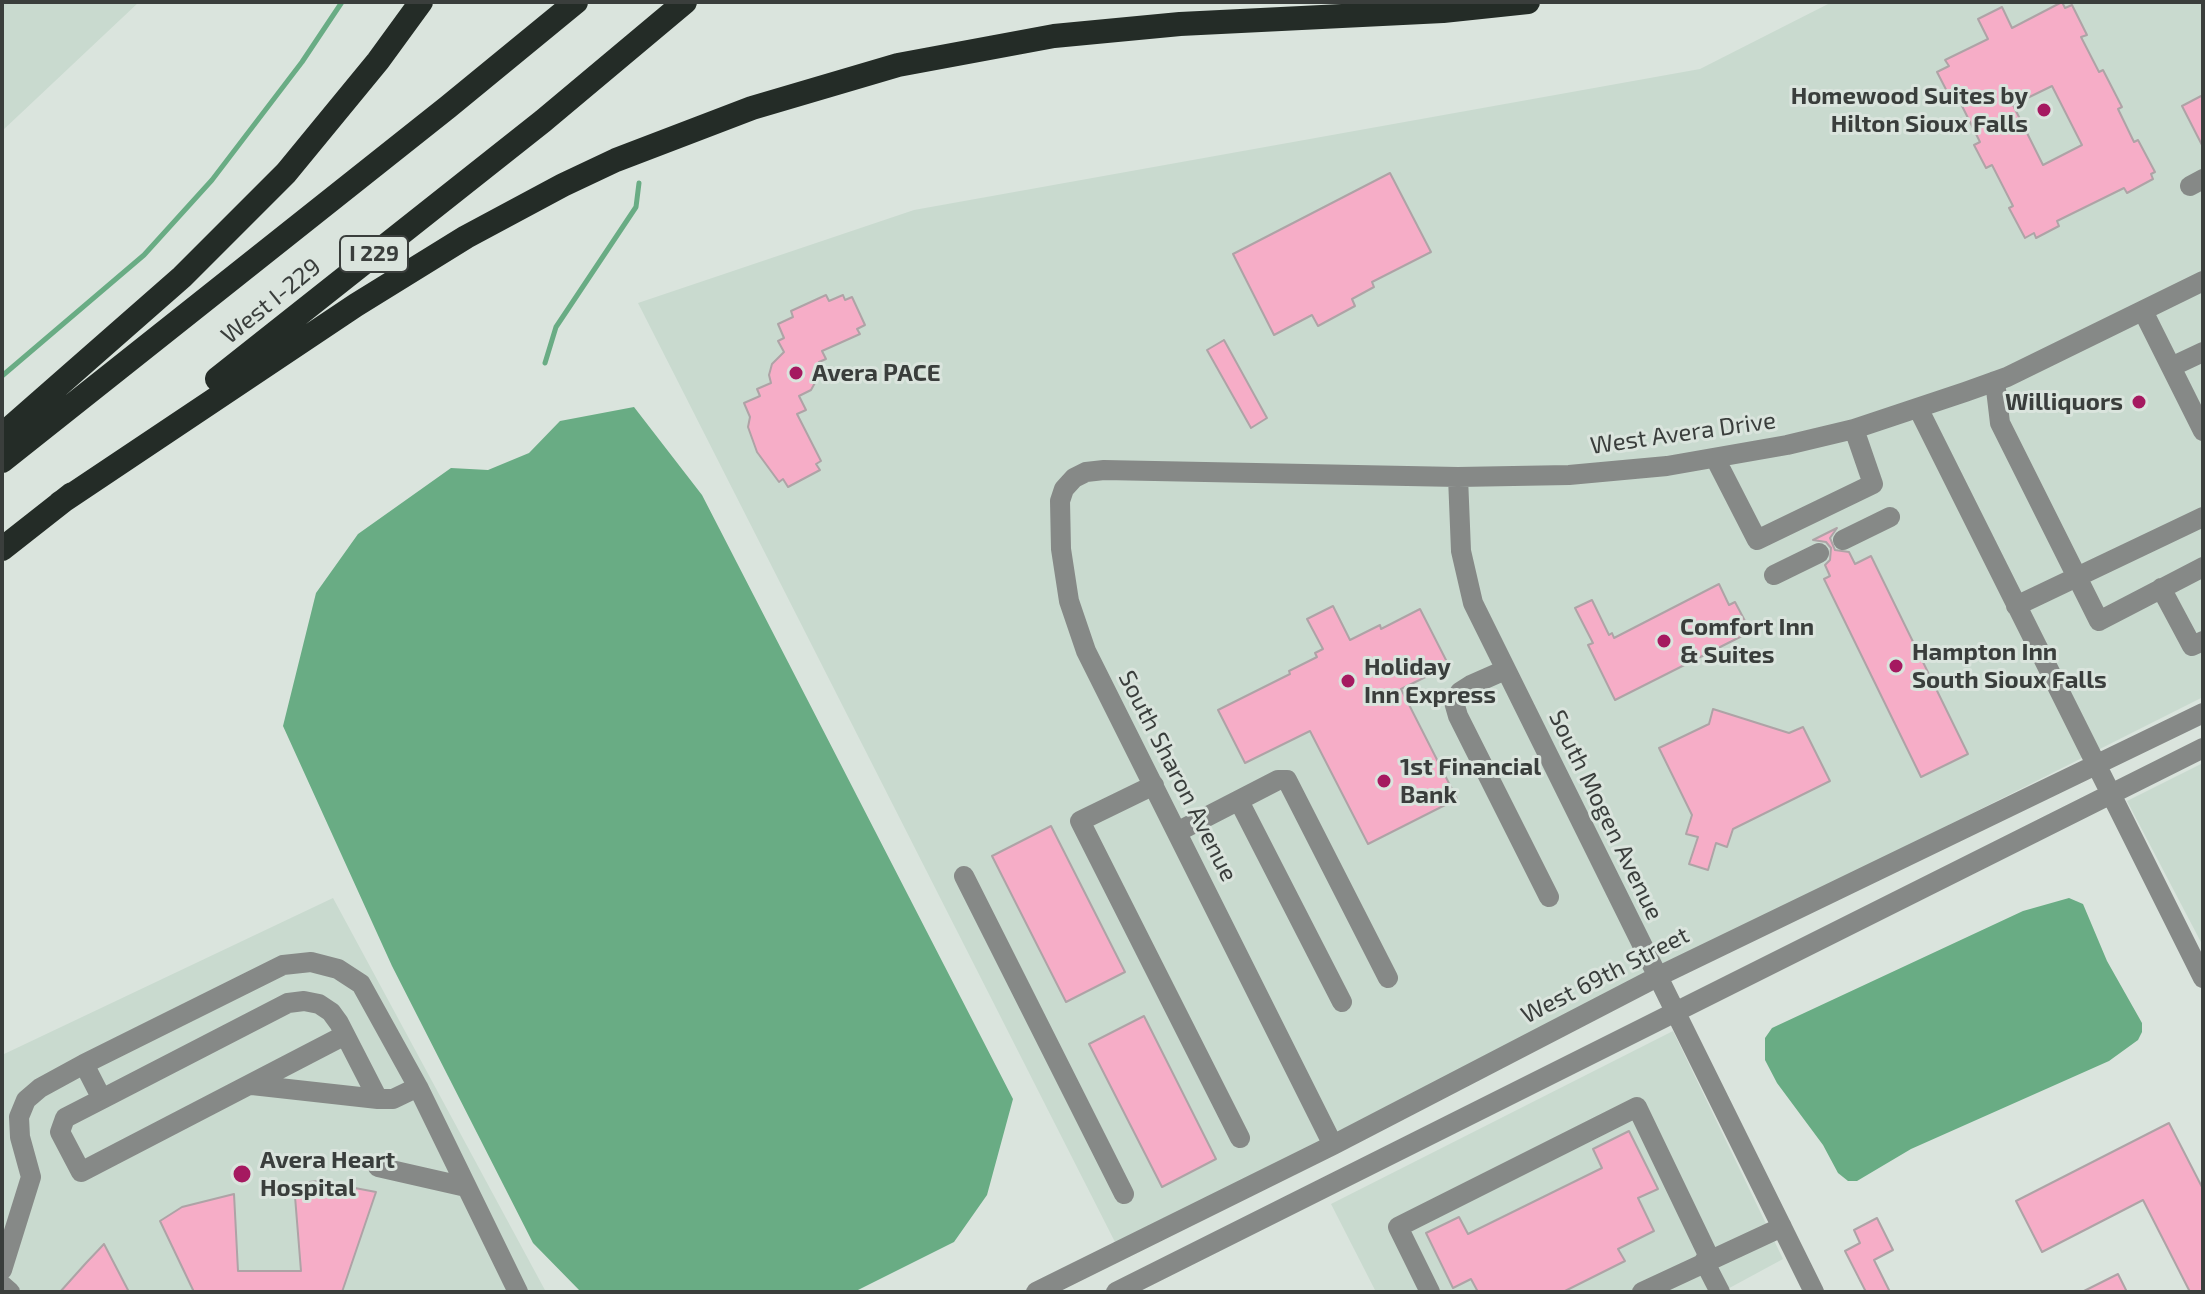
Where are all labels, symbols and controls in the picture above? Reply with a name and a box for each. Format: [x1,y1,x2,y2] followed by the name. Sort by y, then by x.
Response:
[1791,82,2028,138] place label: Homewood Suites by Hilton Sioux Falls
[2035,101,2053,119] marker: Homewood Suites by Hilton Sioux Falls
[340,236,408,272] road number: I 229
[215,252,327,350] street label: West I-229
[812,359,941,387] place label: Avera PACE
[787,364,805,382] marker: Avera PACE
[2005,388,2123,416] place label: Williquors
[2130,393,2148,411] marker: Williquors
[1588,406,1778,460] street label: West Avera Drive
[1680,613,1814,669] place label: Comfort Inn & Suites
[1655,632,1673,650] marker: Comfort Inn & Suites
[1912,638,2107,694] place label: Hampton Inn South Sioux Falls
[1364,653,1496,709] place label: Holiday Inn Express
[1887,657,1905,675] marker: Hampton Inn South Sioux Falls
[1112,666,1244,886] street label: South Sharon Avenue
[1339,672,1357,690] marker: Holiday Inn Express
[1543,705,1669,925] street label: South Mogen Avenue
[1400,753,1541,809] place label: 1st Financial Bank
[1375,772,1393,790] marker: 1st Financial Bank
[1516,920,1694,1030] street label: West 69th Street
[260,1146,395,1202] place label: Avera Heart Hospital
[231,1163,253,1185] marker: Avera Heart Hospital

